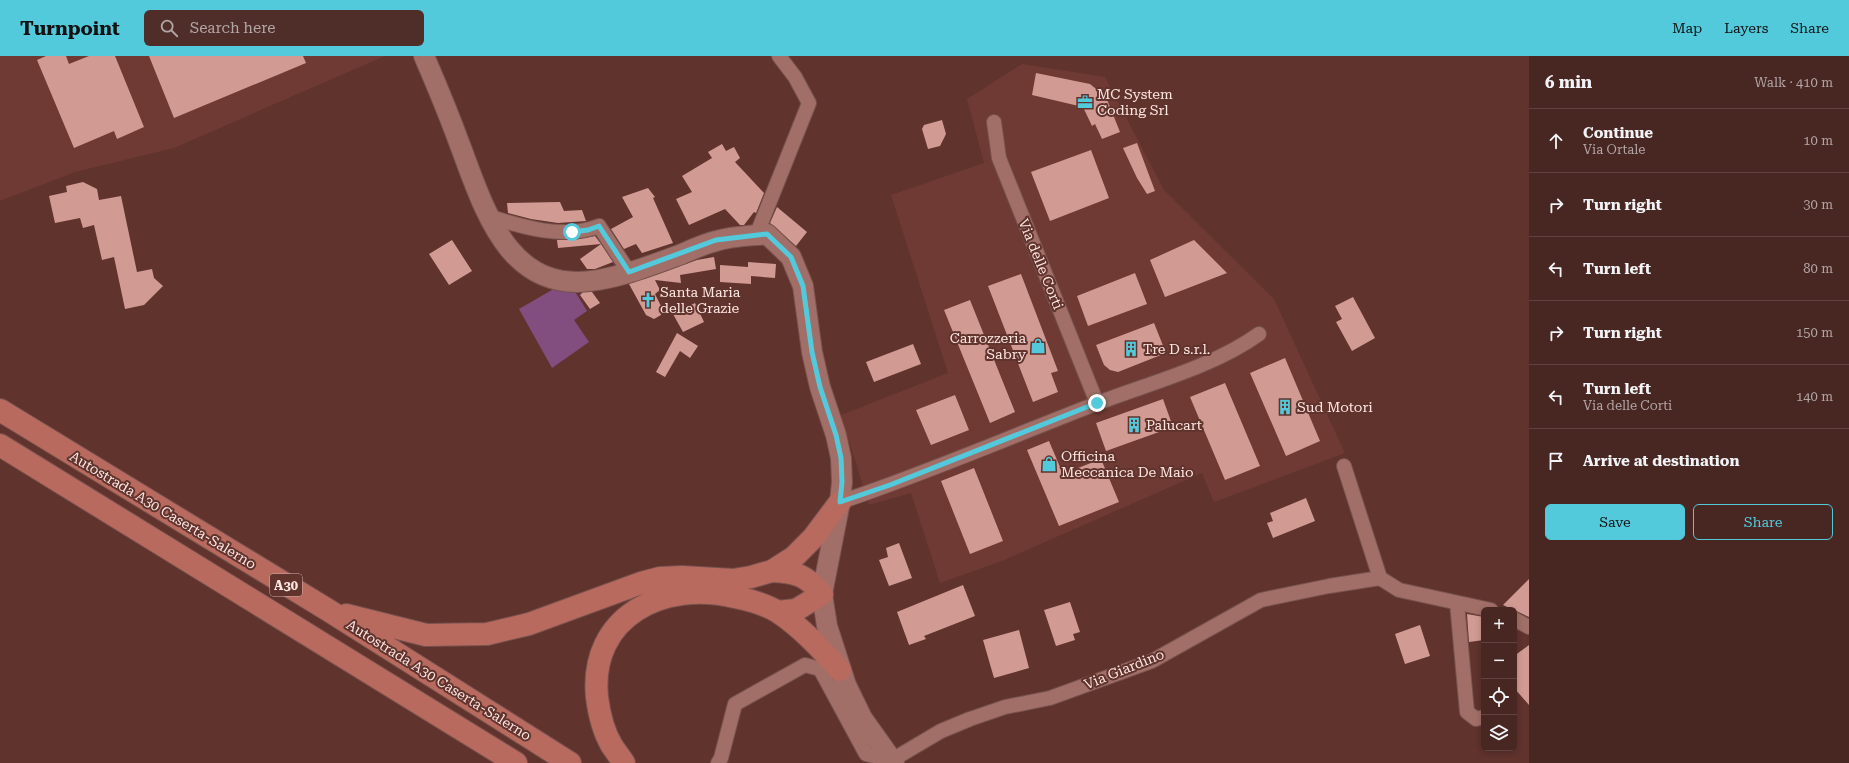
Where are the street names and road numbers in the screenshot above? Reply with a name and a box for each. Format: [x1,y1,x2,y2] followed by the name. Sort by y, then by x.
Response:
[1016,216,1067,312] street label: Via delle Corti
[67,448,259,572] street label: Autostrada A30 Caserta-Salerno
[270,574,302,596] road number: A30
[344,616,534,744] street label: Autostrada A30 Caserta-Salerno
[1082,646,1166,692] street label: Via Giardino

